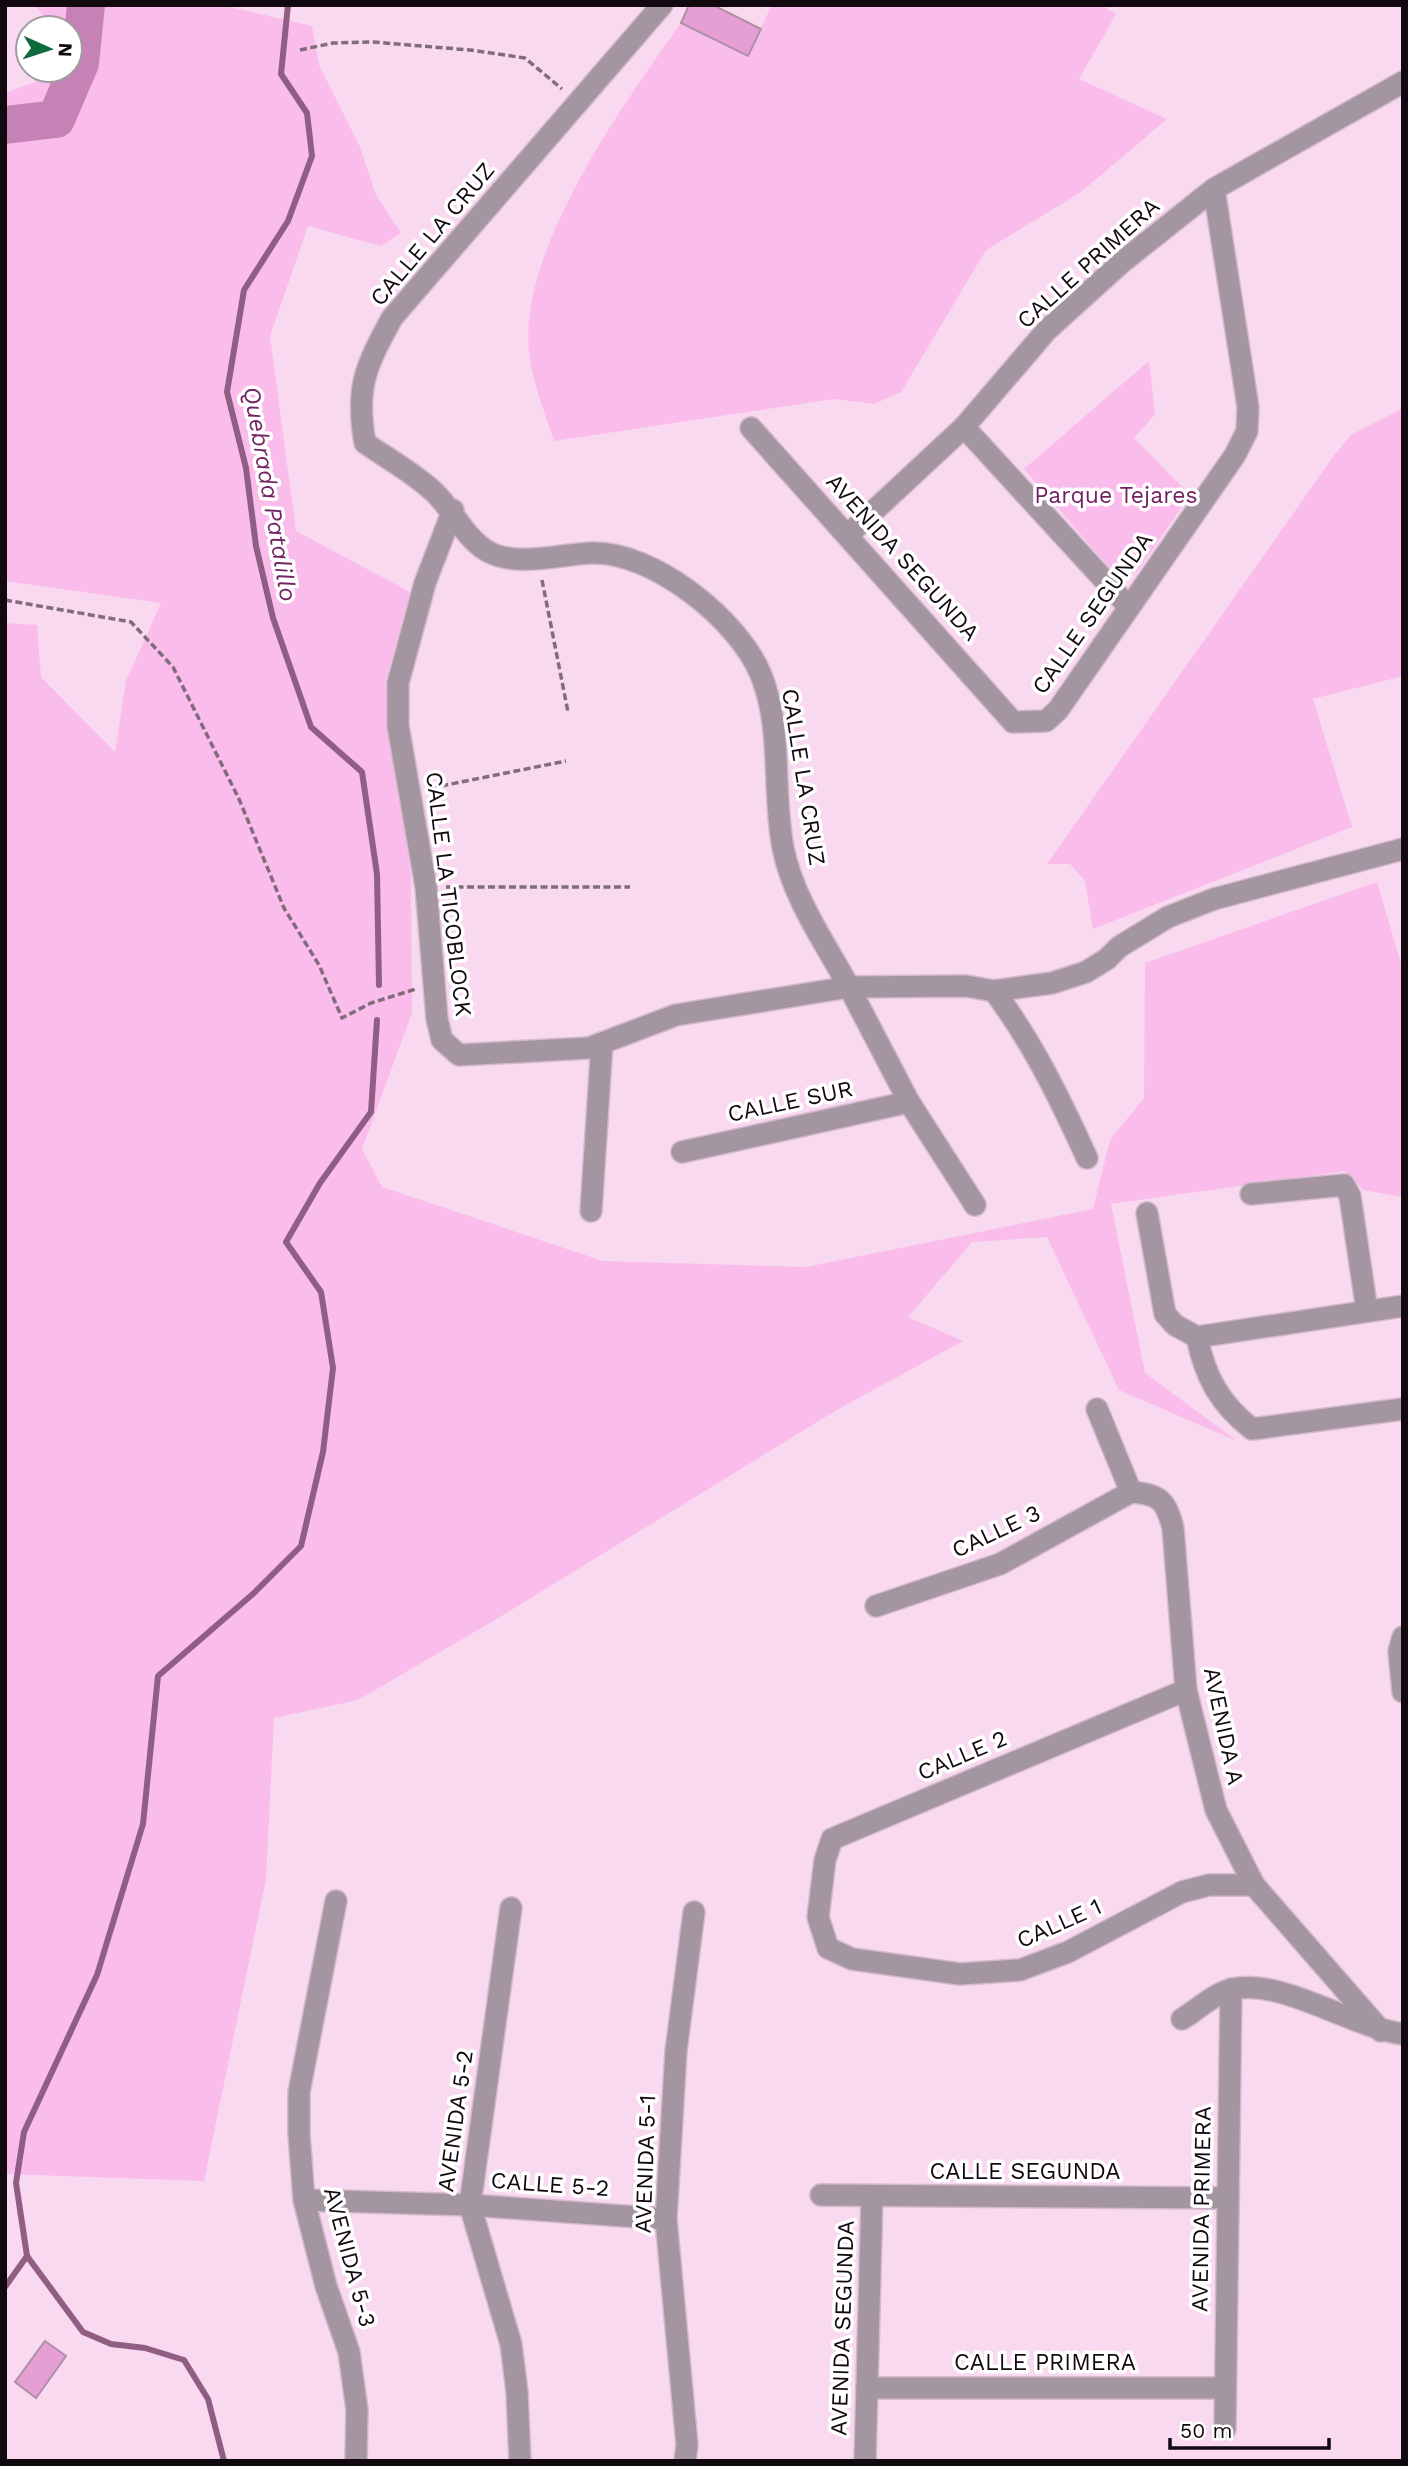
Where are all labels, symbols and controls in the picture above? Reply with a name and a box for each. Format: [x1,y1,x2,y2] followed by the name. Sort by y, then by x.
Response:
[14,14,84,84] north arrow
[54,42,77,58] text: N
[365,157,500,311] street label: CALLE LA CRUZ
[1012,192,1165,334] street label: CALLE PRIMERA
[237,384,303,604] water label: Quebrada Patalillo
[821,468,985,646] street label: AVENIDA SEGUNDA
[1034,482,1198,509] park label: Parque Tejares
[1027,527,1158,699] street label: CALLE SEGUNDA
[776,687,831,867] street label: CALLE LA CRUZ
[420,770,477,1018] street label: CALLE LA TICOBLOCK
[725,1075,855,1128] street label: CALLE SUR
[948,1499,1045,1564] street label: CALLE 3
[1198,1665,1249,1787] street label: AVENIDA A
[913,1725,1011,1786] street label: CALLE 2
[1013,1893,1106,1954] street label: CALLE 1
[432,2048,479,2194] street label: AVENIDA 5-2
[630,2094,661,2234] street label: AVENIDA 5-1
[1186,2106,1217,2312] street label: AVENIDA PRIMERA
[929,2158,1121,2185] street label: CALLE SEGUNDA
[490,2167,610,2202] street label: CALLE 5-2
[318,2184,381,2330] street label: AVENIDA 5-3
[825,2220,860,2436] street label: AVENIDA SEGUNDA
[954,2349,1136,2376] street label: CALLE PRIMERA
[1170,2406,1329,2450] scale bar
[1180,2418,1232,2443] text: 50 m

